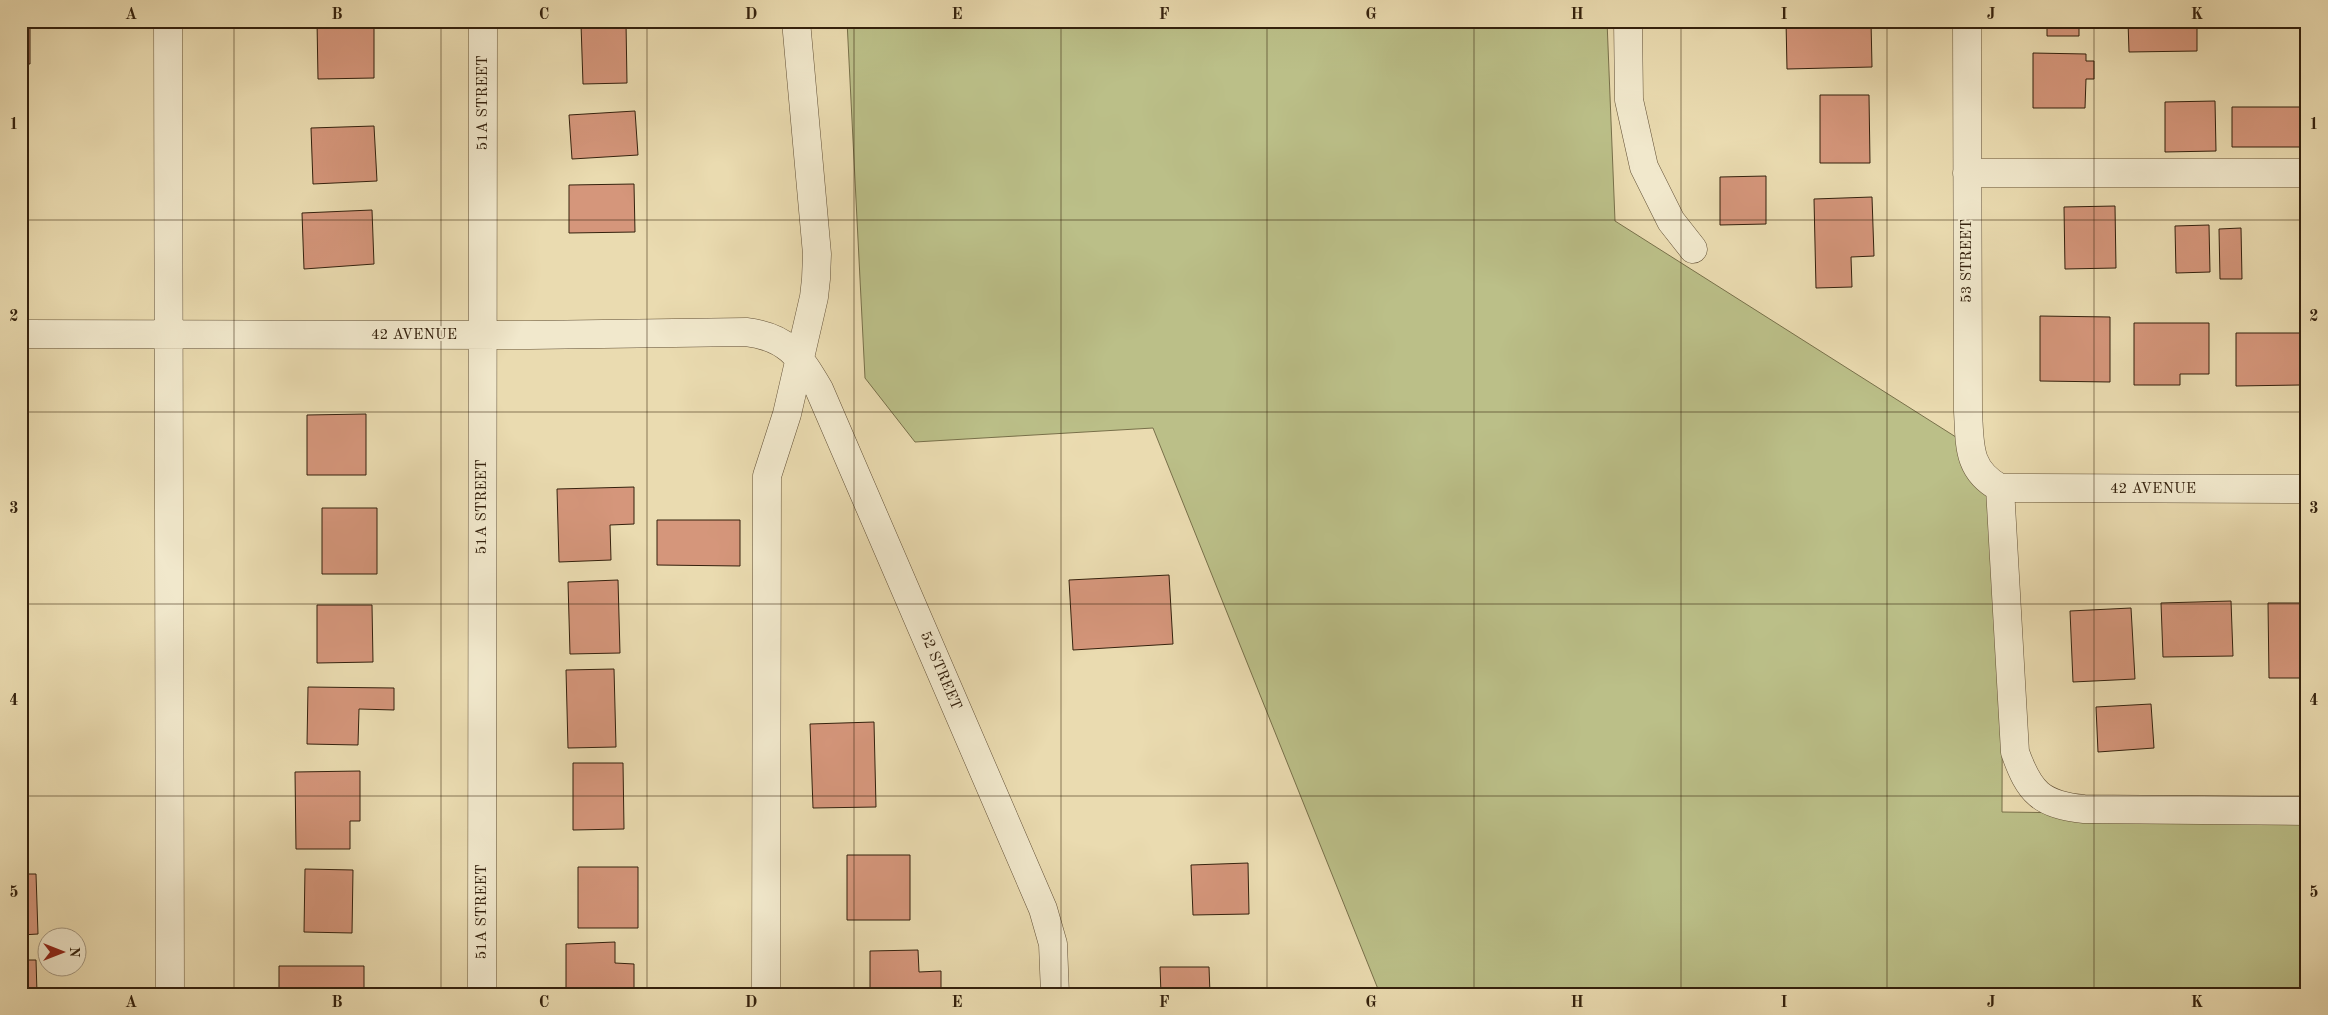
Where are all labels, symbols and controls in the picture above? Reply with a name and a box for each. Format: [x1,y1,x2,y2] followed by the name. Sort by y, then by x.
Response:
[125,7,137,23] text: A
[331,7,343,23] text: B
[539,7,549,23] text: C
[745,7,757,23] text: D
[951,7,963,23] text: E
[1159,7,1170,23] text: F
[1365,7,1377,23] text: G
[1570,7,1584,23] text: H
[1780,7,1788,23] text: I
[1987,7,1996,23] text: J
[2191,7,2203,23] text: K
[476,55,491,151] street label: 51A STREET
[9,117,19,133] text: 1
[2309,117,2319,133] text: 1
[1960,219,1975,303] street label: 53 STREET
[9,309,19,325] text: 2
[2309,309,2319,325] text: 2
[371,328,457,343] street label: 42 AVENUE
[475,459,490,555] street label: 51A STREET
[2110,482,2196,497] street label: 42 AVENUE
[9,501,19,517] text: 3
[2309,501,2319,517] text: 3
[917,630,963,712] street label: 52 STREET
[9,693,19,709] text: 4
[2309,693,2319,709] text: 4
[475,864,490,960] street label: 51A STREET
[9,885,19,901] text: 5
[2309,885,2319,901] text: 5
[38,928,88,978] north arrow
[67,947,81,958] text: N
[125,995,137,1011] text: A
[331,995,343,1011] text: B
[539,995,549,1011] text: C
[745,995,757,1011] text: D
[951,995,963,1011] text: E
[1159,995,1170,1011] text: F
[1365,995,1377,1011] text: G
[1570,995,1584,1011] text: H
[1780,995,1788,1011] text: I
[1987,995,1996,1011] text: J
[2191,995,2203,1011] text: K

